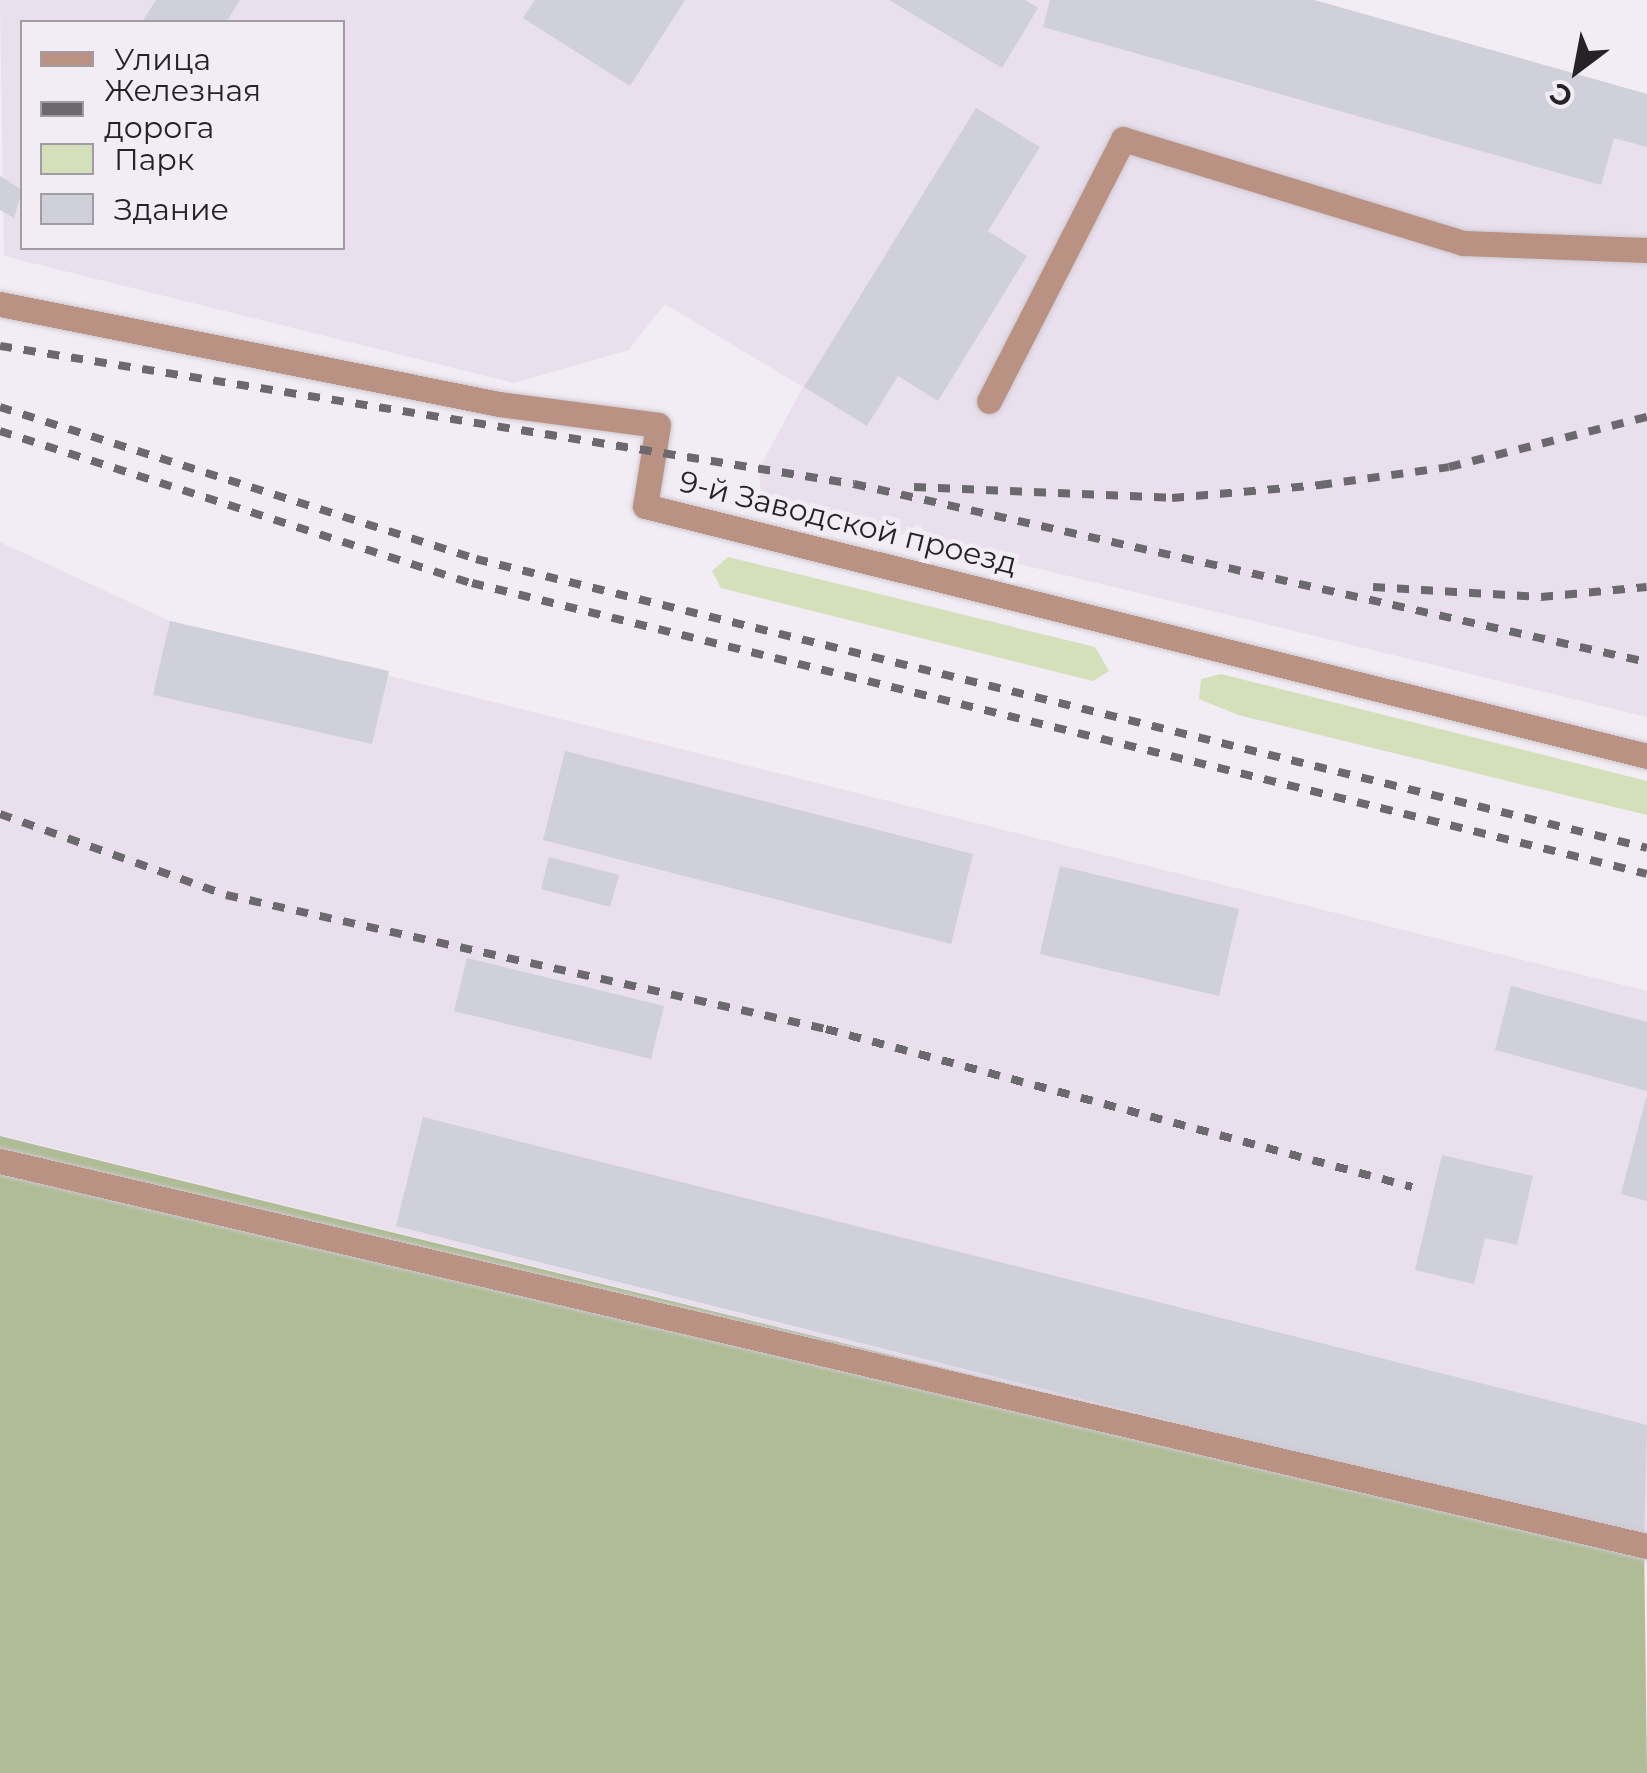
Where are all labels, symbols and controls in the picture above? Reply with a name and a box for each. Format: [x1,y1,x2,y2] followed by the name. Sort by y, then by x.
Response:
[20,20,345,250] legend
[1527,20,1627,120] north arrow
[114,41,211,78] text: Улица
[104,72,261,146] text: Железная дорога
[1543,76,1579,115] text: С
[114,141,194,178] text: Парк
[114,191,229,228] text: Здание
[675,464,1021,582] street label: 9-й Заводской проезд

